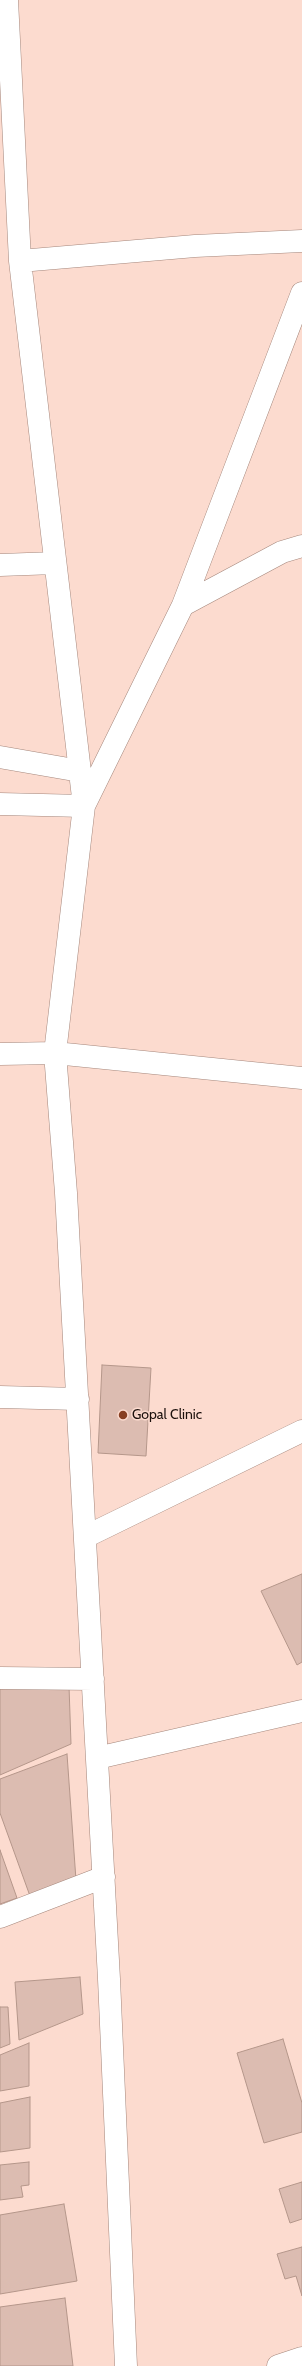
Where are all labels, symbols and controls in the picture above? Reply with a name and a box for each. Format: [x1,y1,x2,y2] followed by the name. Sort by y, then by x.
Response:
[132,1407,202,1423] place label: Gopal Clinic
[117,1409,129,1421] marker: Gopal Clinic

